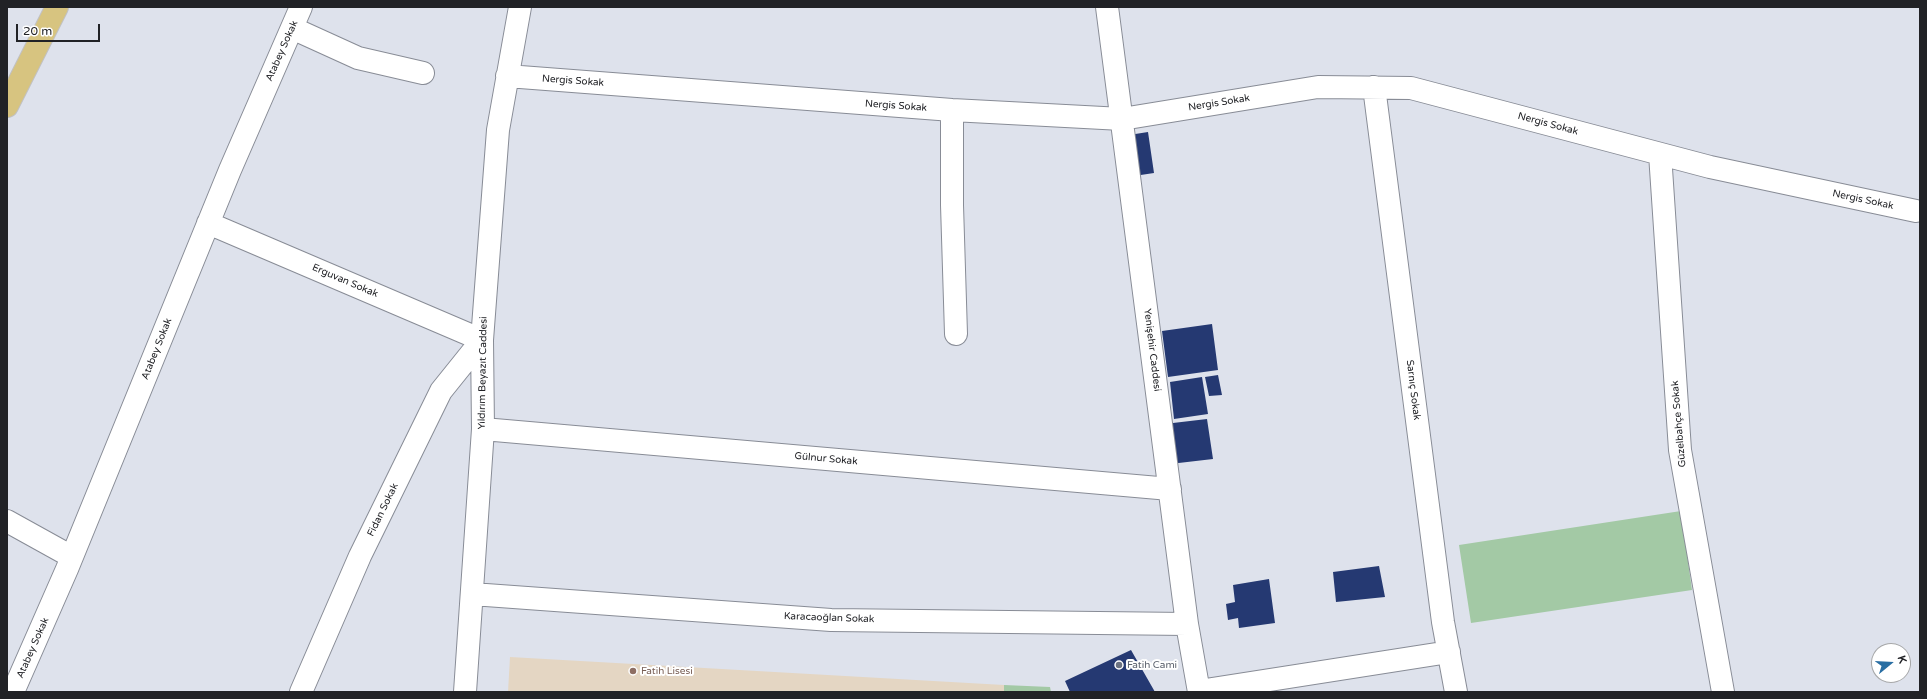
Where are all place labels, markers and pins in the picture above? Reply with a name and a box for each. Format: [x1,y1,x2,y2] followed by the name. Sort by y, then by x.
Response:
[1127,659,1177,671] place label: Fatih Cami
[1114,660,1124,670] marker: Fatih Cami
[641,665,693,677] place label: Fatih Lisesi
[628,666,638,676] marker: Fatih Lisesi

